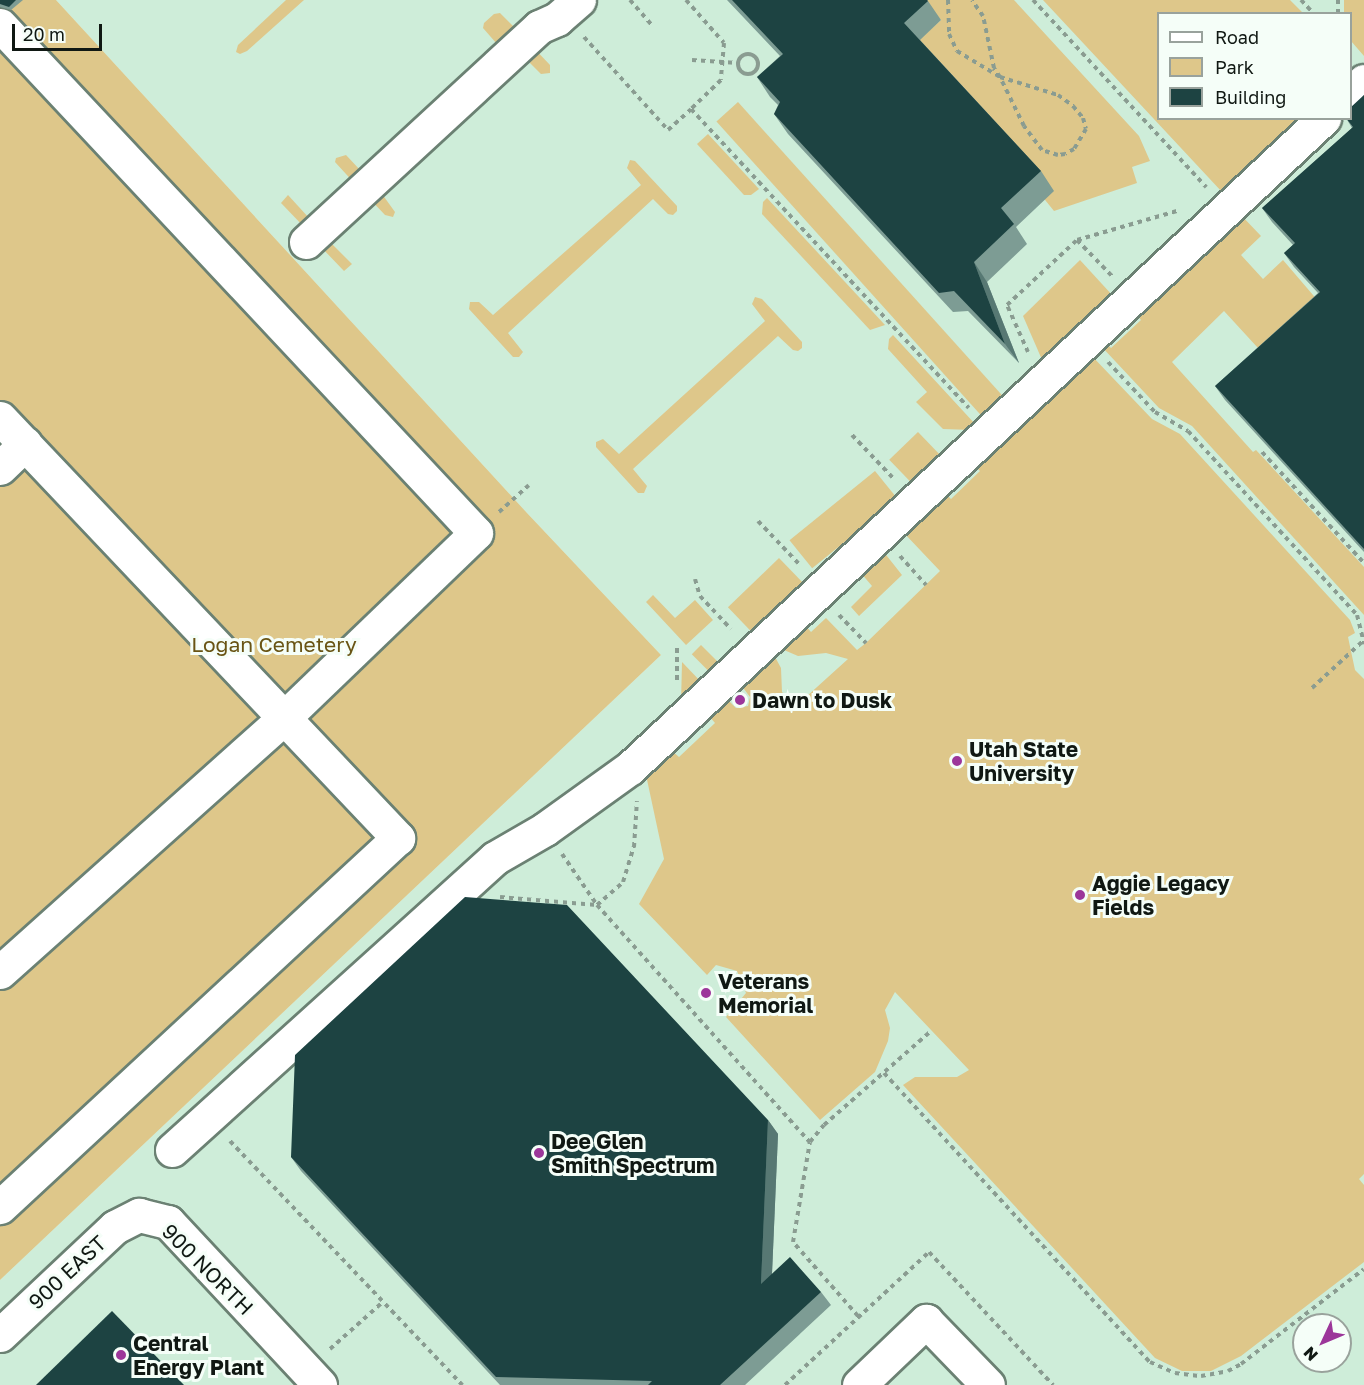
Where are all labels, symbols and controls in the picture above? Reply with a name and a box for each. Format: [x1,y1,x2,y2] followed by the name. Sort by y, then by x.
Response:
[15,12,105,50] scale bar
[1157,12,1352,120] legend
[23,23,65,45] text: 20 m
[1215,26,1259,48] text: Road
[1215,56,1254,78] text: Park
[1215,86,1286,108] text: Building
[191,631,357,657] park label: Logan Cemetery
[752,687,892,713] place label: Dawn to Dusk
[733,693,747,707] marker: Dawn to Dusk
[969,736,1078,786] place label: Utah State University
[950,754,964,768] marker: Utah State University
[1092,870,1230,920] place label: Aggie Legacy Fields
[1073,888,1087,902] marker: Aggie Legacy Fields
[718,968,813,1018] place label: Veterans Memorial
[699,986,713,1000] marker: Veterans Memorial
[551,1128,714,1178] place label: Dee Glen Smith Spectrum
[532,1146,546,1160] marker: Dee Glen Smith Spectrum
[157,1218,259,1320] street label: 900 NORTH
[23,1230,111,1314] street label: 900 EAST
[1292,1313,1352,1373] north arrow
[133,1330,264,1380] place label: Central Energy Plant
[1299,1343,1322,1365] text: N
[114,1348,128,1362] marker: Central Energy Plant

